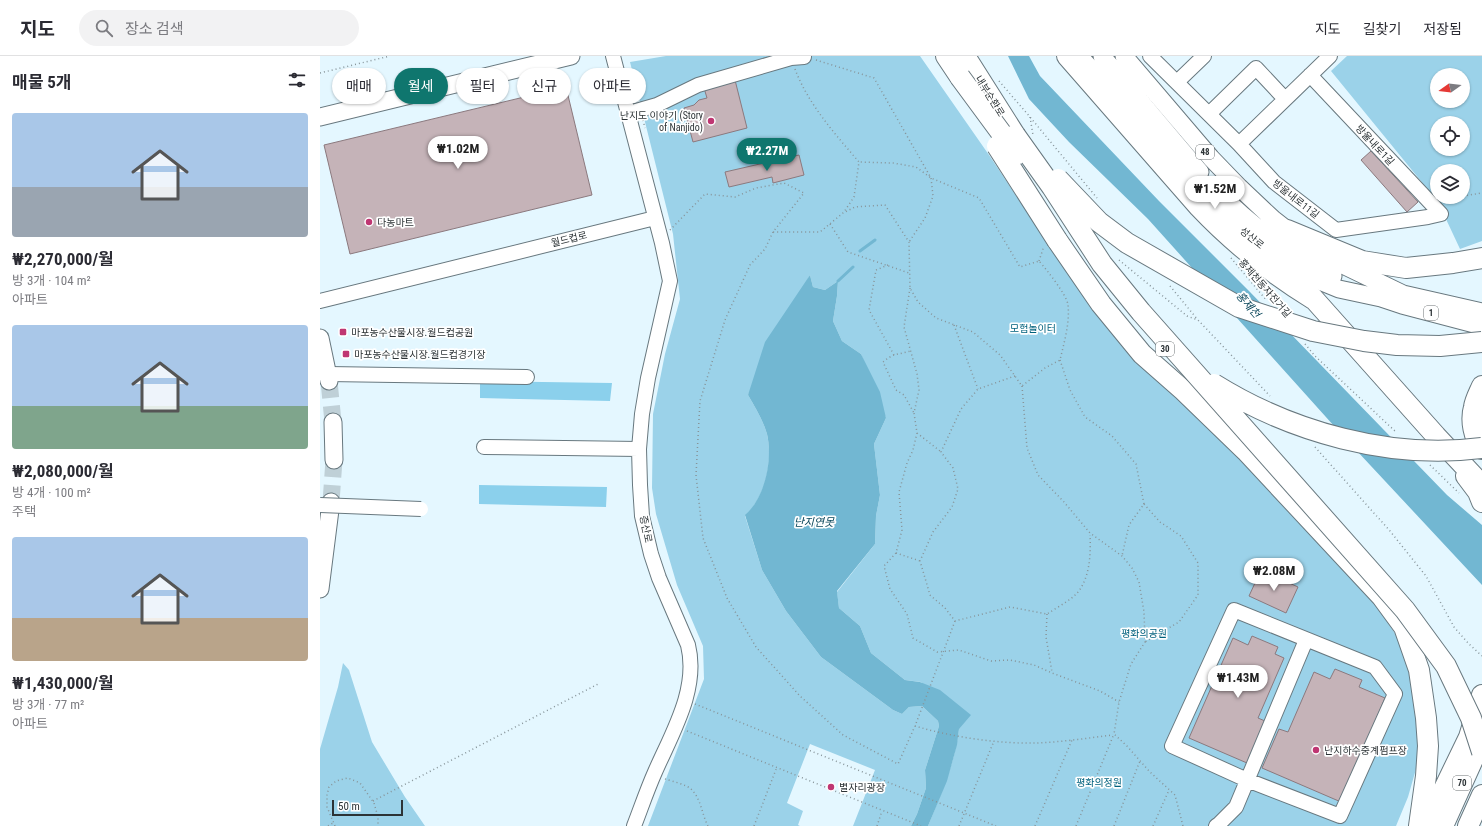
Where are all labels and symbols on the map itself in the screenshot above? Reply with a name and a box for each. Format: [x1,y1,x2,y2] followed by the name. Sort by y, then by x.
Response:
[1430,68,1470,108] north arrow
[973,74,1007,118] street label: 내부순환로
[620,110,703,134] place label: 난지도 이야기 (Story of Nanjido)
[706,116,716,126] marker: 난지도 이야기 (Story of Nanjido)
[1354,123,1396,167] street label: 방울내로1길
[425,136,491,170] pin: ₩1.02M
[734,138,800,172] pin: ₩2.27M
[1196,145,1214,159] road number: 48
[1182,176,1248,210] pin: ₩1.52M
[1271,177,1321,221] street label: 방울내로11길
[364,217,374,227] marker: 다농마트
[377,217,414,228] place label: 다농마트
[1238,225,1266,251] street label: 성산로
[550,229,588,249] street label: 월드컵로
[1236,256,1294,320] street label: 홍제천동자전거길
[1233,289,1263,321] water label: 홍제천
[1424,306,1438,320] road number: 1
[1010,323,1056,334] park label: 모험놀이터
[338,327,348,337] marker: 마포농수산물시장.월드컵공원
[351,327,473,338] place label: 마포농수산물시장.월드컵공원
[1156,342,1174,356] road number: 30
[341,349,351,359] marker: 마포농수산물시장.월드컵경기장
[354,349,485,360] place label: 마포농수산물시장.월드컵경기장
[638,514,654,544] street label: 증산로
[794,516,835,529] water label: 난지연못
[1241,558,1307,592] pin: ₩2.08M
[1121,628,1167,639] park label: 평화의공원
[1205,665,1271,699] pin: ₩1.43M
[1311,745,1321,755] marker: 난지하수중계펌프장
[1324,745,1407,756] place label: 난지하수중계펌프장
[1453,776,1471,790] road number: 70
[1076,777,1122,788] park label: 평화의정원
[826,782,836,792] marker: 별자리광장
[839,782,885,793] place label: 별자리광장
[332,798,403,817] scale bar

